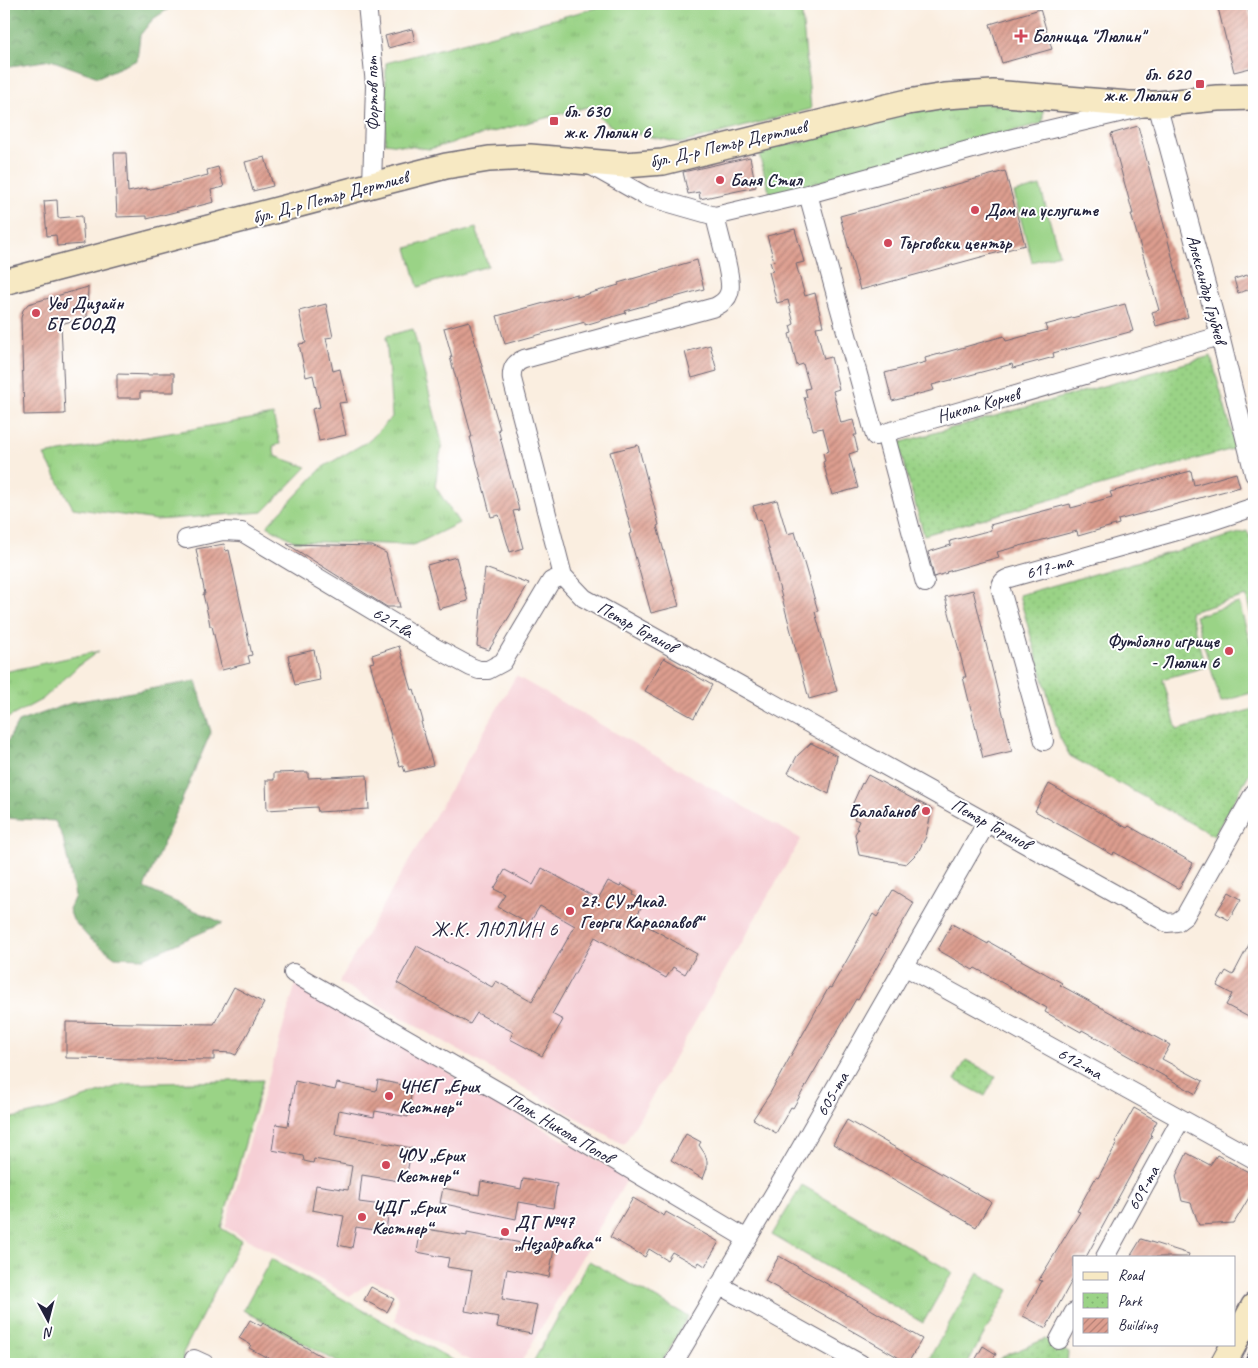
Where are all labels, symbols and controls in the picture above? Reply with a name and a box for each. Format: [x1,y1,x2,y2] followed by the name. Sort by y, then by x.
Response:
[1032,25,1148,47] place label: Болница "Люлин"
[1014,29,1028,43] marker: Болница "Люлин"
[360,55,384,131] street label: Фортов път
[1104,63,1192,106] place label: бл. 620 ж.к. Люлин 6
[1194,78,1206,90] marker: бл. 620 ж.к. Люлин 6
[564,100,652,143] place label: бл. 630 ж.к. Люлин 6
[548,115,560,127] marker: бл. 630 ж.к. Люлин 6
[647,115,811,173] street label: бул. Д-р Петър Дертлиев
[250,165,413,228] street label: бул. Д-р Петър Дертлиев
[730,169,803,191] place label: Баня Стил
[714,174,726,186] marker: Баня Стил
[985,199,1099,221] place label: Дом на услугите
[969,204,981,216] marker: Дом на услугите
[898,232,1013,254] place label: Търговски център
[1182,232,1233,348] street label: Александър Грубчев
[882,237,894,249] marker: Търговски център
[46,292,124,335] place label: Уеб Дизайн БГ ЕООД
[30,307,42,319] marker: Уеб Дизайн БГ ЕООД
[934,382,1024,427] street label: Никола Корчев
[1023,550,1076,584] street label: 617-та
[594,596,684,660] street label: Петър Горанов
[369,601,418,643] street label: 621-ва
[1108,630,1221,673] place label: Футболно игрище - Люлин 6
[1223,645,1235,657] marker: Футболно игрище - Люлин 6
[948,793,1038,857] street label: Петър Горанов
[848,800,921,822] place label: Балабанов
[920,805,932,817] marker: Балабанов
[580,890,706,933] place label: 27. СУ „Акад. Георги Караславов“
[564,905,576,917] marker: 27. СУ „Акад. Георги Караславов“
[431,917,559,942] district label: Ж.К. ЛЮЛИН 6
[1054,1042,1107,1085] street label: 612-та
[811,1067,854,1120] street label: 605-та
[399,1075,481,1118] place label: ЧНЕГ „Ерих Кестнер“
[503,1088,621,1171] street label: Полк. Никола Попов
[383,1090,395,1102] marker: ЧНЕГ „Ерих Кестнер“
[396,1144,466,1187] place label: ЧОУ „Ерих Кестнер“
[380,1159,392,1171] marker: ЧОУ „Ерих Кестнер“
[1122,1161,1165,1214] street label: 609-та
[372,1196,447,1239] place label: ЧДГ „Ерих Кестнер“
[356,1211,368,1223] marker: ЧДГ „Ерих Кестнер“
[515,1211,601,1255] place label: ДГ №47 „Незабравка“
[499,1226,511,1238] marker: ДГ №47 „Незабравка“
[1073,1256,1236,1346] legend
[1118,1266,1145,1285] text: Road
[1118,1292,1143,1311] text: Park
[22,1296,72,1346] north arrow
[1118,1316,1158,1335] text: Building
[42,1323,55,1342] text: N

